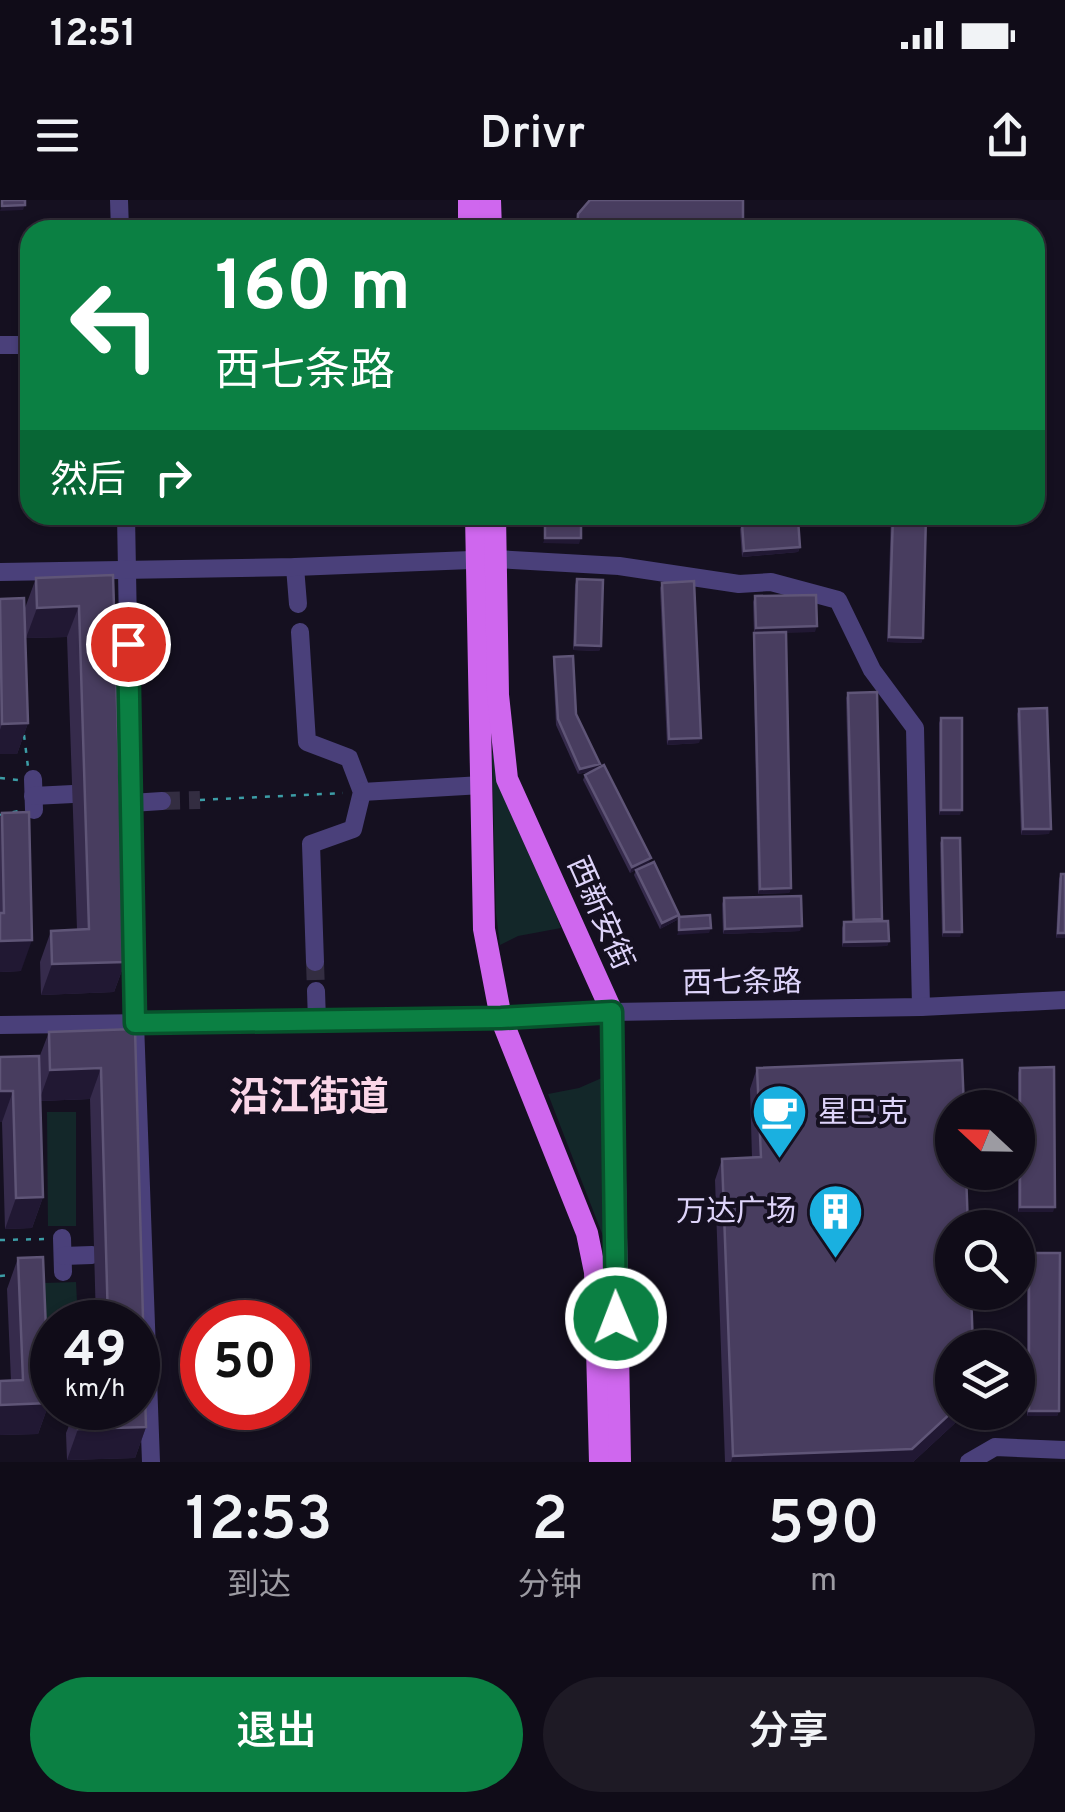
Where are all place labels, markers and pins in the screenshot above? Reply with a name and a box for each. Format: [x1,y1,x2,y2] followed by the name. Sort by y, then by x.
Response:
[86,602,171,687] pin
[749,1082,809,1161] cafe icon: 星巴克
[818,1096,908,1133] place label: 星巴克
[805,1181,865,1260] building icon: 万达广场
[676,1195,796,1232] place label: 万达广场

